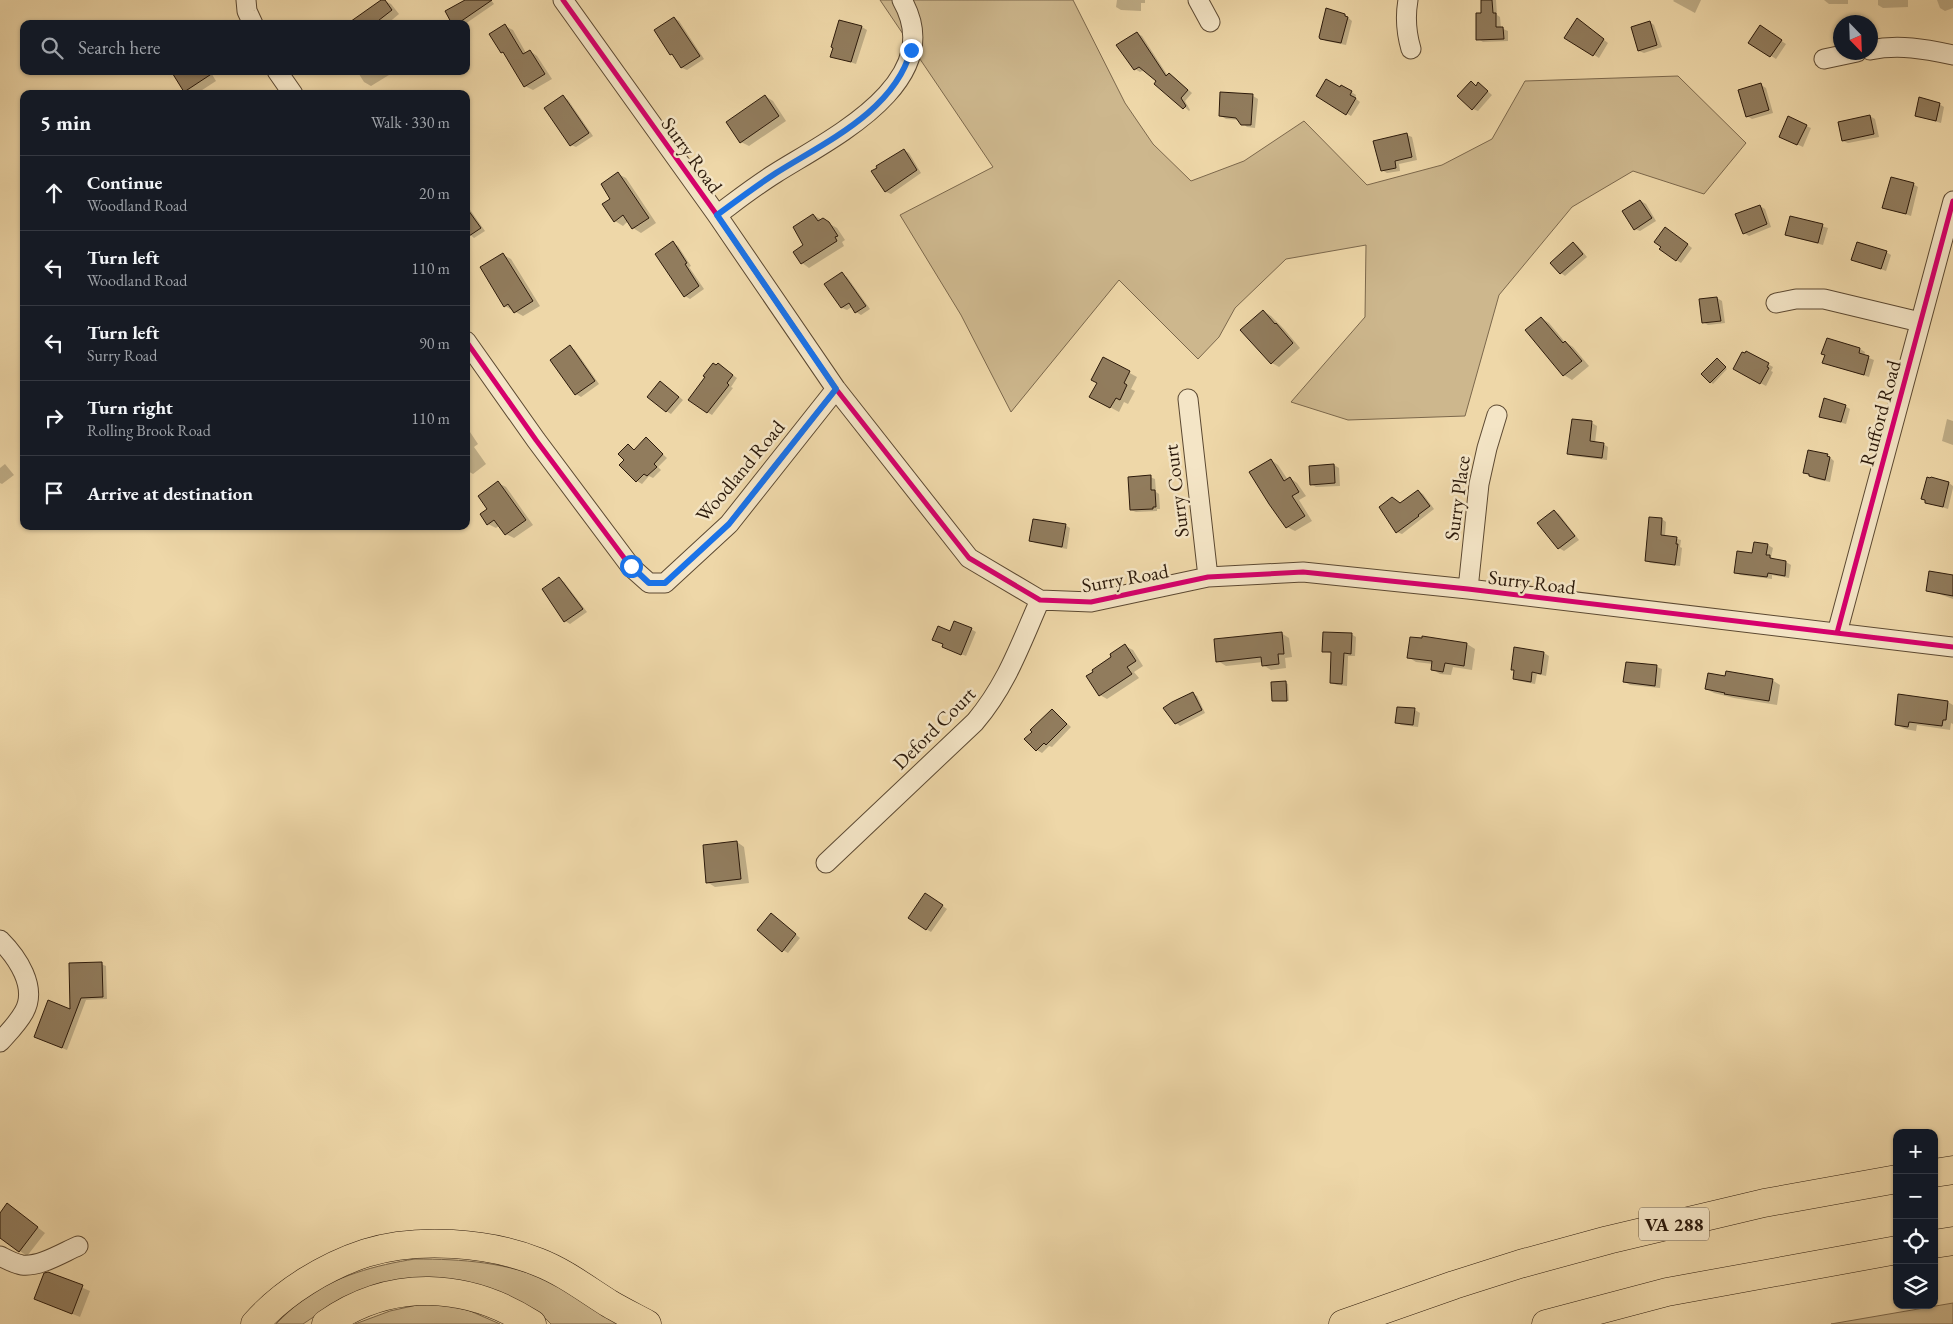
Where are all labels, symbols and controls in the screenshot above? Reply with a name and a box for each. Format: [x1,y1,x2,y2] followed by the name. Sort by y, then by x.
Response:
[1833,15,1878,60] north arrow
[20,20,470,75] search box
[38,34,66,62] icon: search
[78,35,160,60] text: Search here
[900,39,923,62] route end
[40,109,91,136] text: 5 min
[371,112,450,133] text: Walk · 330 m
[656,112,729,199] street label: Surry Road
[87,170,162,195] text: Continue
[40,179,68,207] icon: ahead
[419,183,450,204] text: 20 m
[87,195,187,216] text: Woodland Road
[87,245,159,270] text: Turn left
[40,254,68,282] icon: left
[411,258,450,279] text: 110 m
[87,270,187,291] text: Woodland Road
[87,320,159,345] text: Turn left
[40,329,68,357] icon: left
[419,333,450,354] text: 90 m
[87,345,157,366] text: Surry Road
[1853,356,1907,469] street label: Rufford Road
[87,395,173,420] text: Turn right
[40,404,68,432] icon: right
[411,408,450,429] text: 110 m
[690,414,791,527] street label: Woodland Road
[87,420,211,441] text: Rolling Brook Road
[1157,442,1195,539] street label: Surry Court
[1438,454,1476,542] street label: Surry Place
[40,479,68,507] icon: arrive
[87,481,253,506] text: Arrive at destination
[620,555,643,578] route start
[1079,557,1171,598] street label: Surry Road
[1487,564,1578,600] street label: Surry Road
[887,680,982,775] street label: Deford Court
[1893,1129,1938,1309] map controls
[1893,1129,1938,1174] button: +
[1893,1174,1938,1219] button: −
[1639,1208,1709,1240] road number: VA 288
[1893,1219,1938,1264] button: locate
[1893,1264,1938,1309] button: layers

